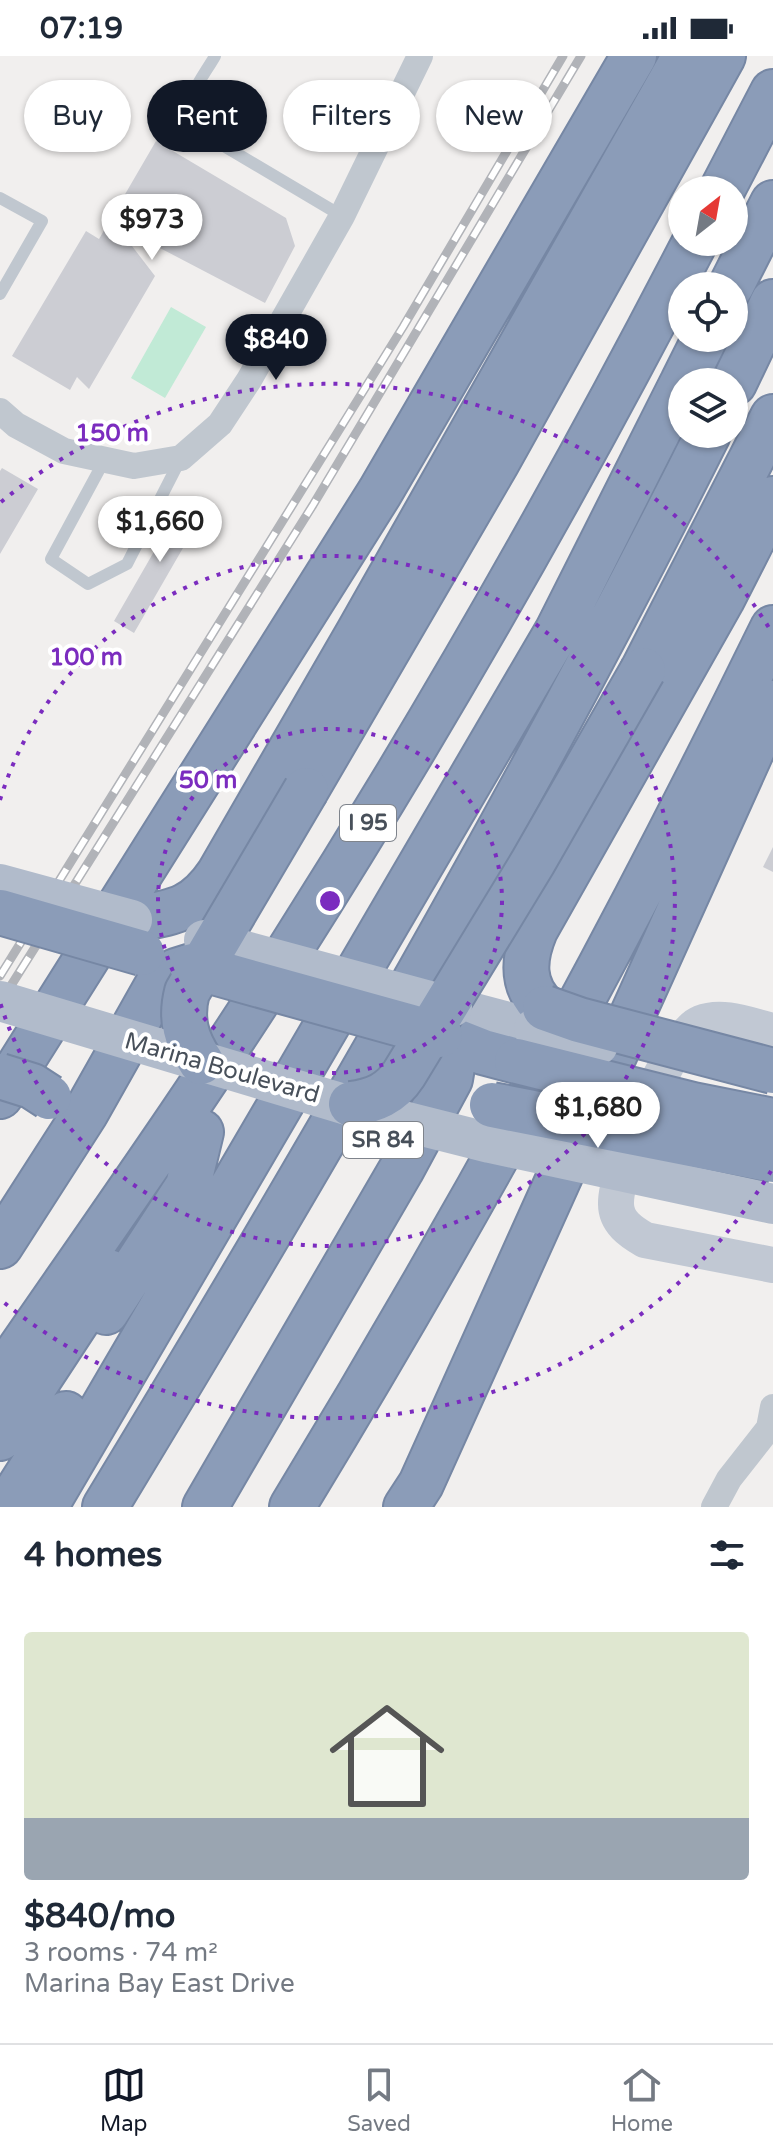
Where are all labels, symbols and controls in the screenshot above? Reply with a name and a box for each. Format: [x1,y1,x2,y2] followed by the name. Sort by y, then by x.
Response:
[40,10,123,47] text: 07:19
[24,80,131,152] chip: Buy
[147,80,267,152] chip: Rent
[283,80,420,152] chip: Filters
[436,80,552,152] chip: New
[668,176,748,256] north arrow
[668,176,748,448] map controls
[105,194,199,262] pin: $973
[119,204,185,235] text: $973
[668,272,748,352] button: locate
[229,314,323,382] pin: $840
[243,324,309,355] text: $840
[668,368,748,448] button: layers
[75,419,149,448] text: 150 m
[95,496,225,564] pin: $1,660
[116,506,204,537] text: $1,660
[49,643,123,672] text: 100 m
[179,766,237,795] text: 50 m
[340,805,396,841] road number: I 95
[316,887,344,915] centre of rings
[121,1026,323,1110] street label: Marina Boulevard
[533,1082,663,1150] pin: $1,680
[554,1092,642,1123] text: $1,680
[343,1122,423,1158] road number: SR 84
[705,1533,749,1577] icon: filters
[24,1535,162,1576] text: 4 homes
[315,1684,459,1828] icon: home
[24,1896,175,1937] text: $840/mo
[24,1937,218,1968] text: 3 rooms · 74 m²
[24,1968,295,1999] text: Marina Bay East Drive
[100,2063,147,2137] tab: Map
[347,2063,411,2137] tab: Saved
[611,2063,673,2137] tab: Home

